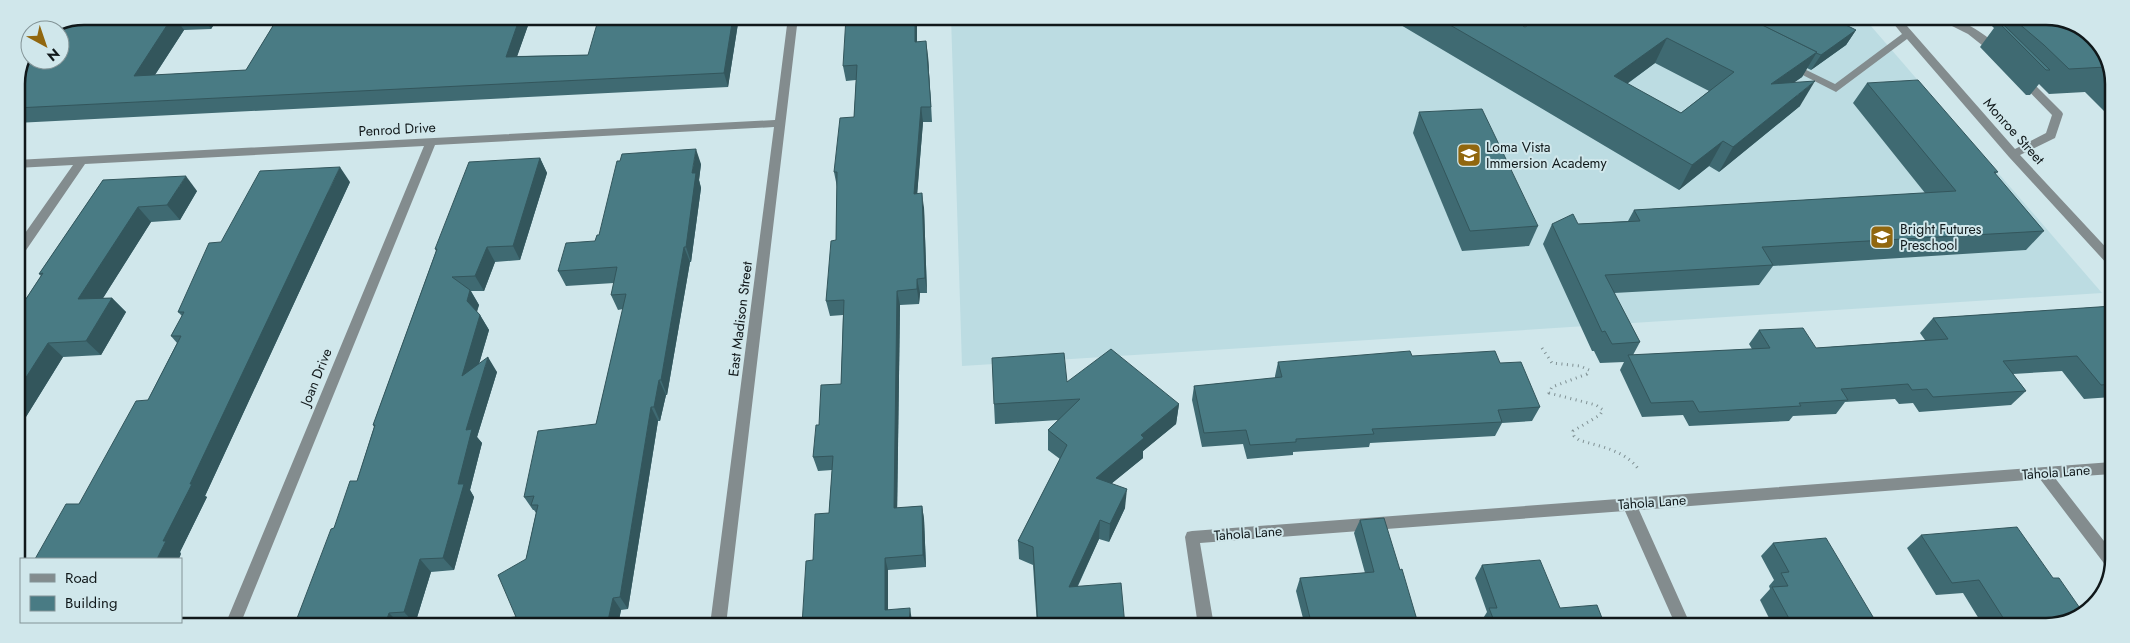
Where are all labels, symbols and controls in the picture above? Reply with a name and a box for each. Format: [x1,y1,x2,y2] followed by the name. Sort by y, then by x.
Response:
[20,20,70,70] north arrow
[43,44,64,66] text: N
[1979,93,2050,169] street label: Monroe Street
[358,117,436,141] street label: Penrod Drive
[1486,137,1607,173] place label: Loma Vista Immersion Academy
[1456,142,1482,168] school or university icon: Loma Vista Immersion Academy
[1900,219,1982,255] place label: Bright Futures Preschool
[1869,224,1895,250] school or university icon: Bright Futures Preschool
[723,260,757,378] street label: East Madison Street
[295,345,337,411] street label: Joan Drive
[2021,460,2091,484] street label: Tahola Lane
[1617,490,1687,514] street label: Tahola Lane
[1213,521,1283,545] street label: Tahola Lane
[20,558,182,623] legend
[65,567,97,589] text: Road
[65,592,117,614] text: Building

